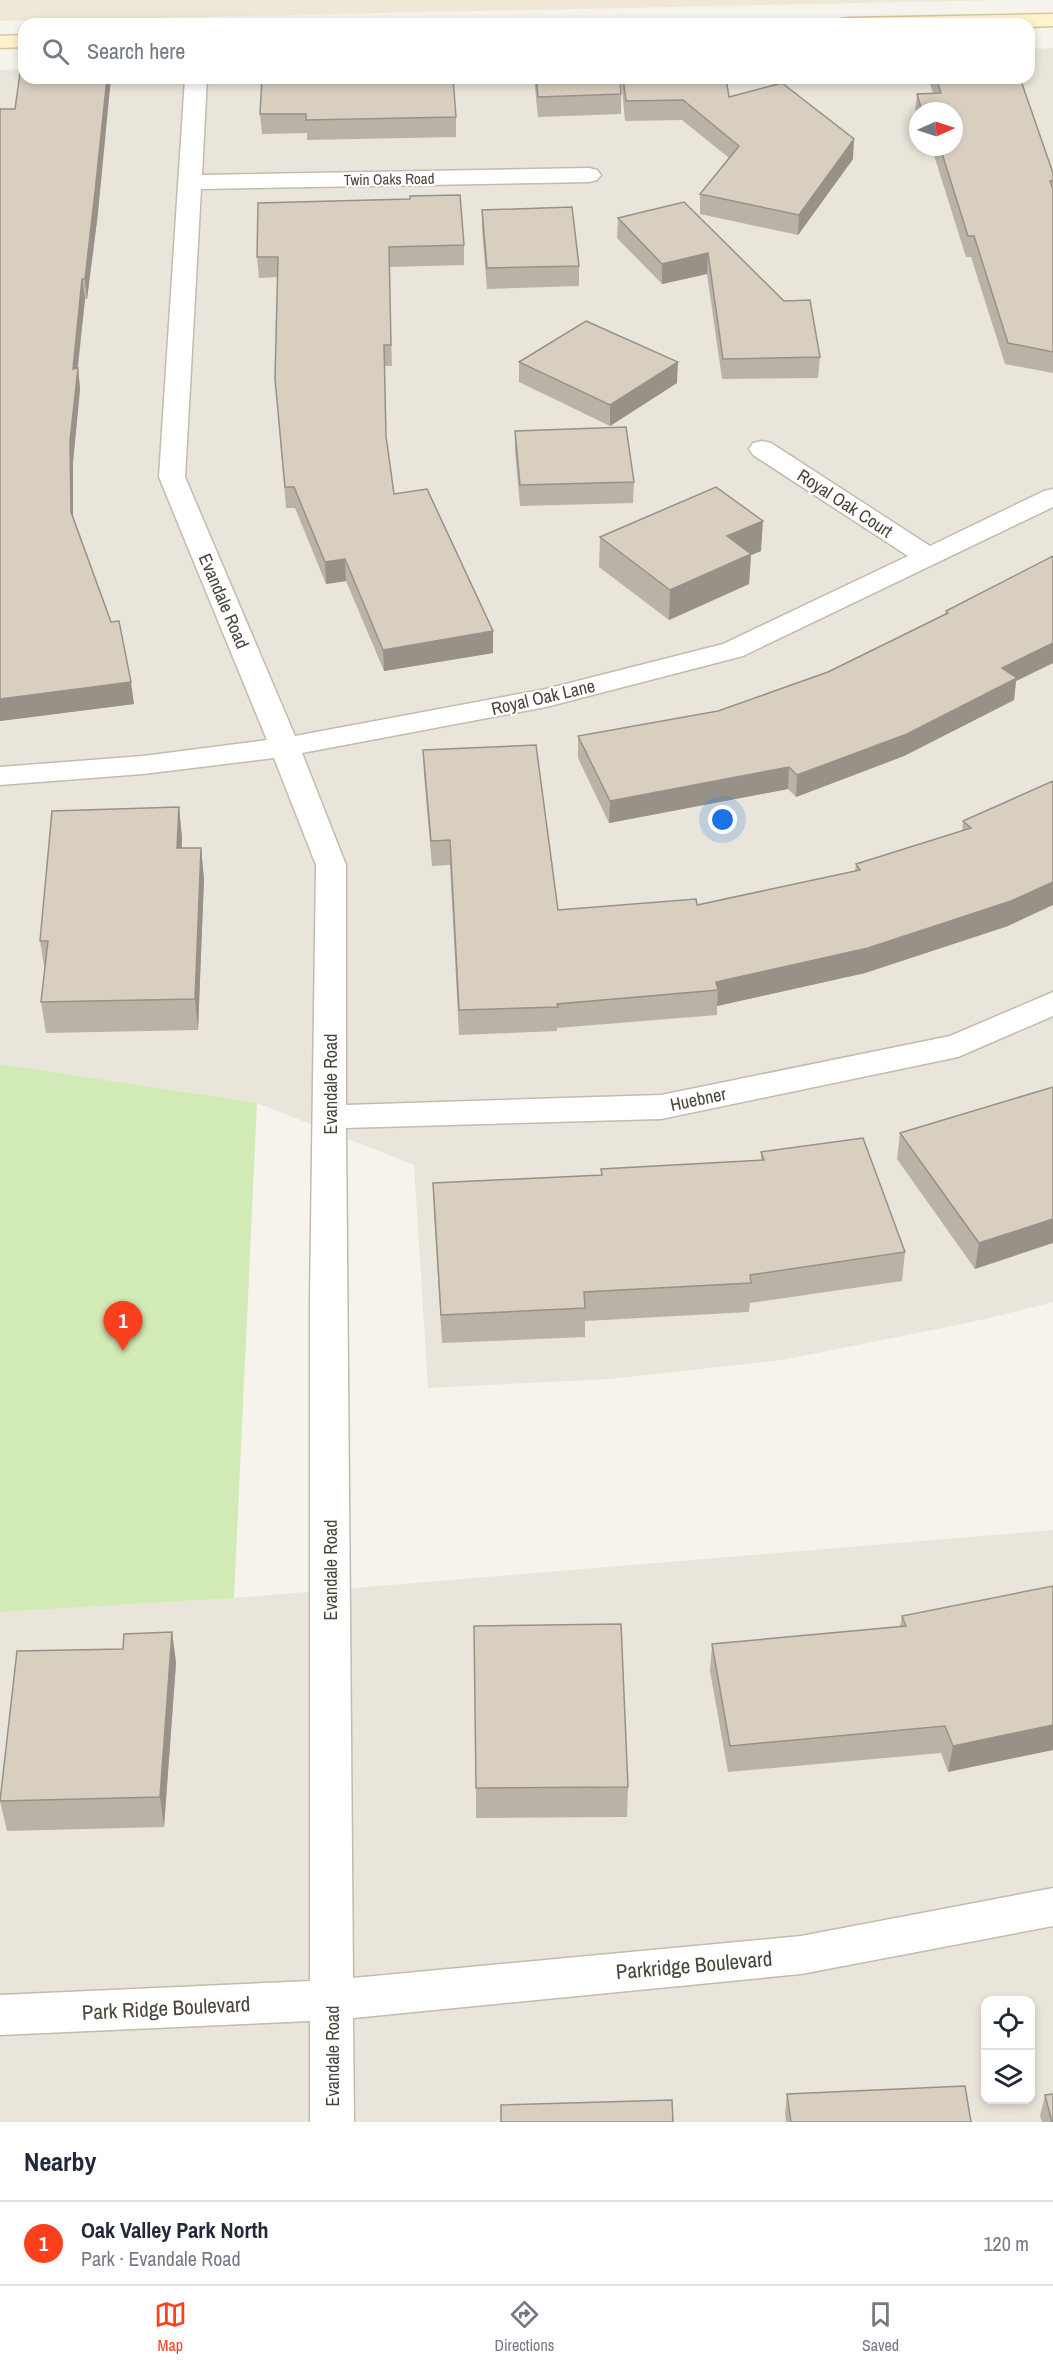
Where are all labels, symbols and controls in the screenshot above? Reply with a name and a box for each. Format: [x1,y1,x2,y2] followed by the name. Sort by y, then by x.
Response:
[18,18,1035,84] search box
[39,35,72,68] icon: search
[87,36,185,66] text: Search here
[909,102,963,156] north arrow
[343,168,435,190] street label: Twin Oaks Road
[792,463,898,543] street label: Royal Oak Court
[193,550,255,652] street label: Evandale Road
[489,673,597,721] street label: Royal Oak Lane
[708,805,737,834] your location
[318,1034,343,1134] street label: Evandale Road
[668,1081,728,1117] street label: Huebner
[104,1302,142,1351] pin: 1
[318,1520,343,1620] street label: Evandale Road
[615,1944,773,1986] street label: Parkridge Boulevard
[81,1989,251,2027] street label: Park Ridge Boulevard
[981,1996,1035,2104] map controls
[981,1996,1035,2050] button: locate
[320,2006,345,2106] street label: Evandale Road
[981,2050,1035,2104] button: layers
[24,2144,96,2179] text: Nearby
[81,2215,269,2245] text: Oak Valley Park North
[39,2230,48,2257] text: 1
[983,2230,1029,2257] text: 120 m
[81,2245,241,2272] text: Park · Evandale Road
[154,2298,187,2356] tab: Map
[494,2298,554,2356] tab: Directions
[862,2298,899,2356] tab: Saved

